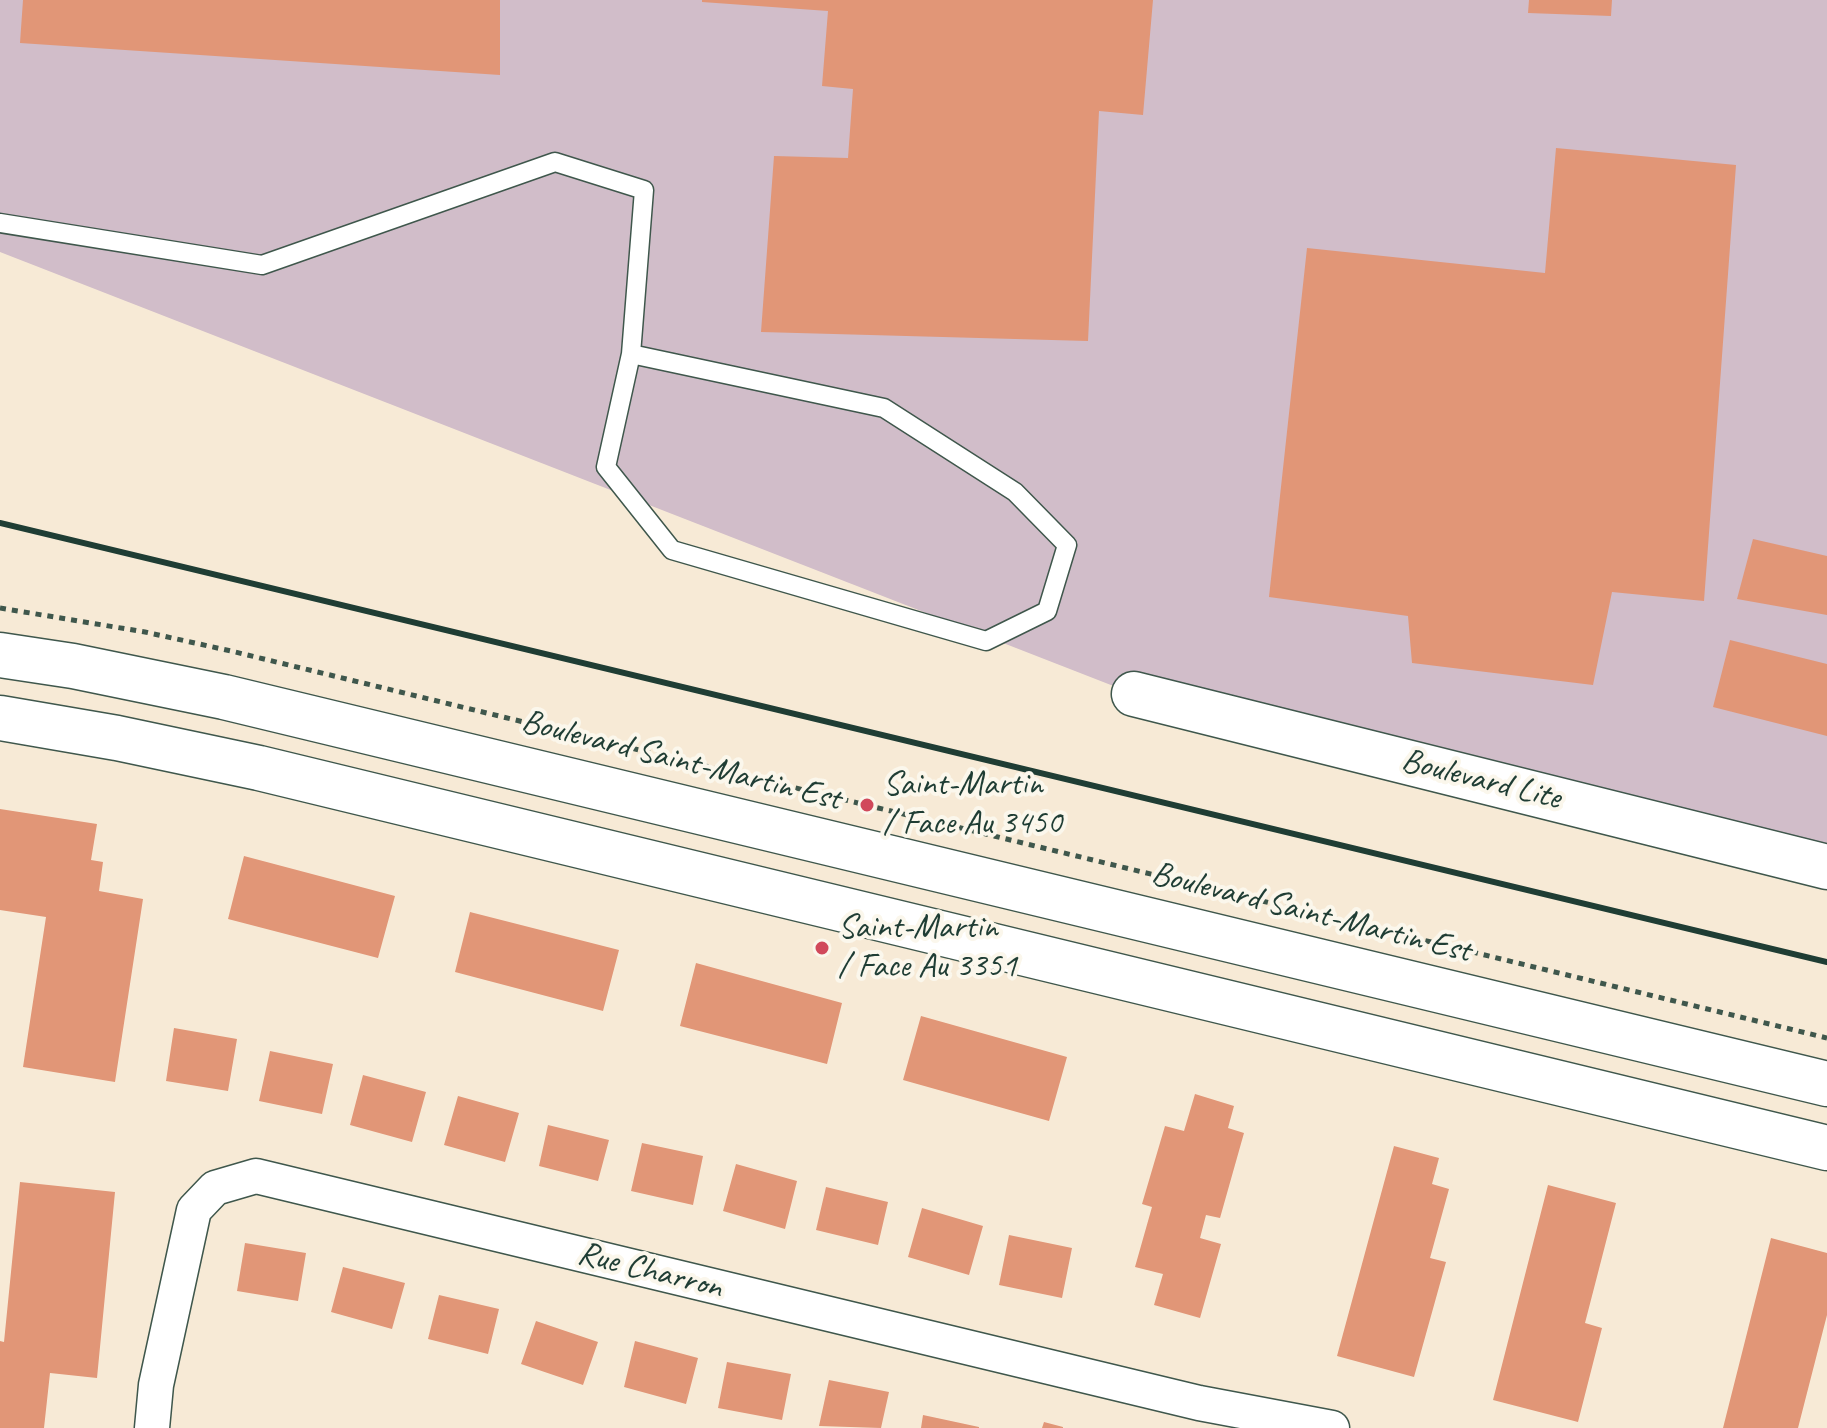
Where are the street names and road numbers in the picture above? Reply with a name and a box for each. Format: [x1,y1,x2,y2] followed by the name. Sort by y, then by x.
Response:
[517,702,845,820] street label: Boulevard Saint-Martin Est
[1397,741,1565,819] street label: Boulevard Lite
[1147,854,1475,972] street label: Boulevard Saint-Martin Est
[573,1233,727,1309] street label: Rue Charron

